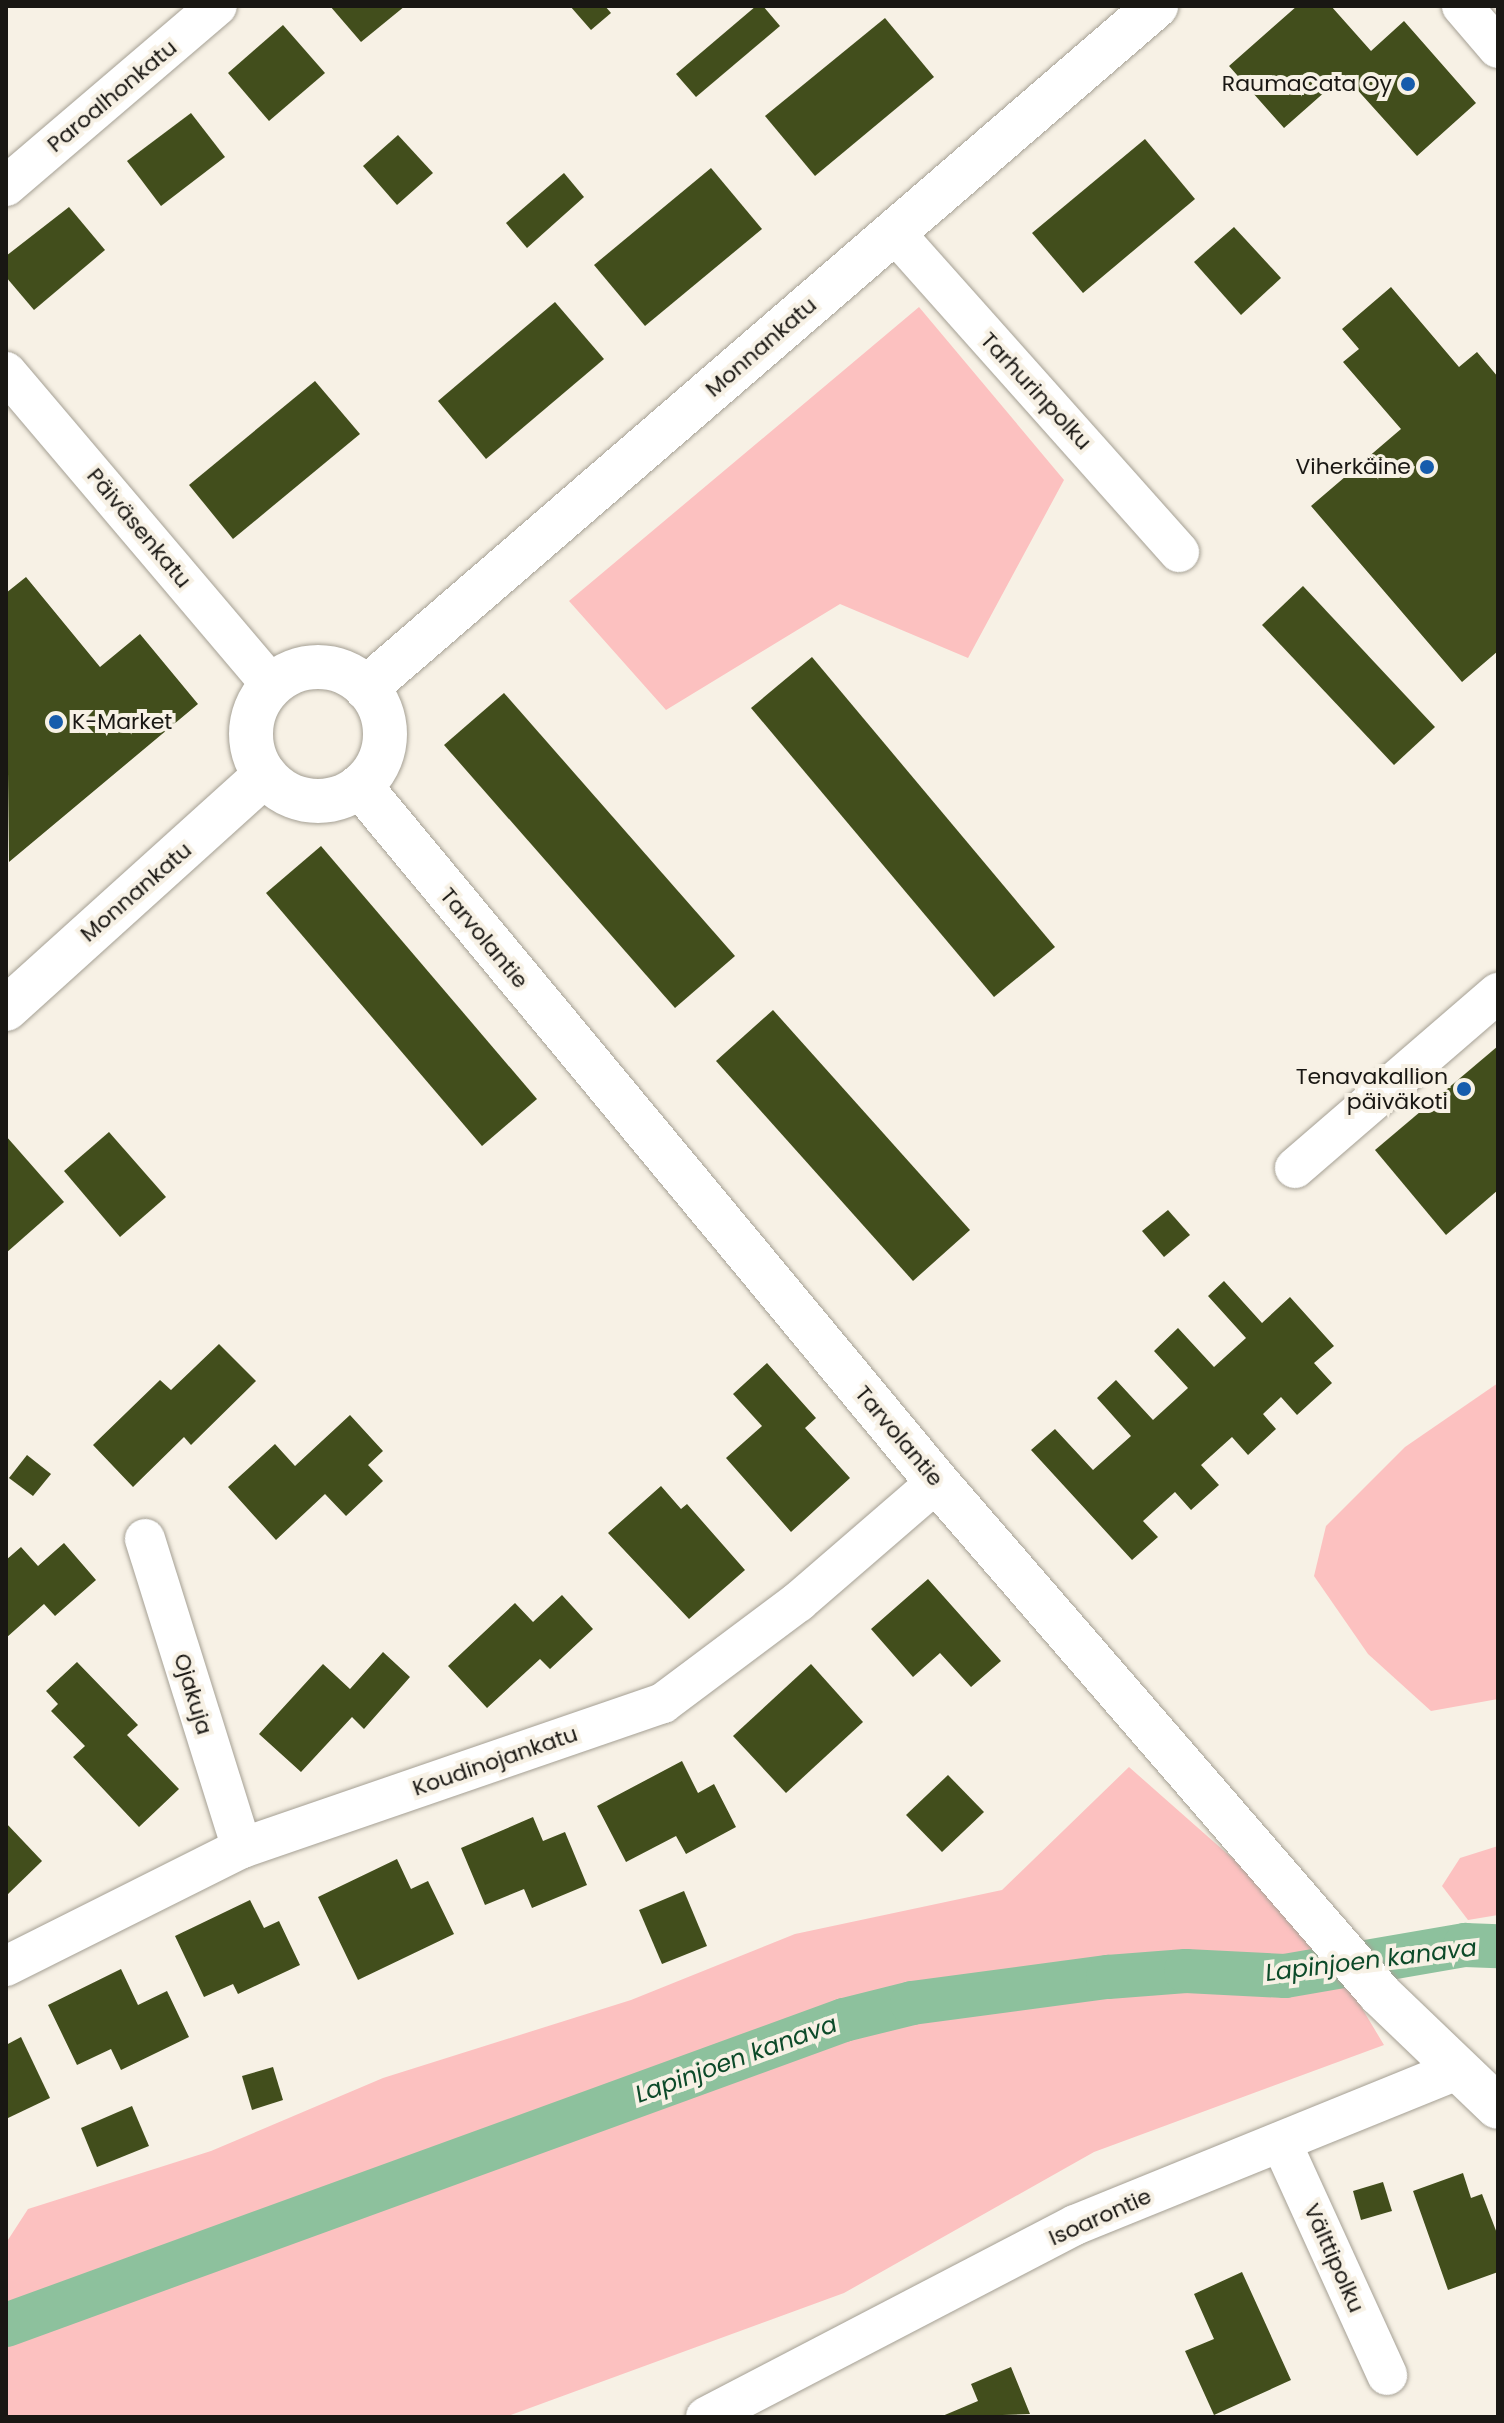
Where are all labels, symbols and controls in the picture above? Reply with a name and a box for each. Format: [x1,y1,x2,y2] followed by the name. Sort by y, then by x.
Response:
[42,34,182,158] street label: Paroalhonkatu
[1222,71,1392,97] place label: RaumaCata Oy
[1399,75,1417,93] marker: RaumaCata Oy
[700,292,822,402] street label: Monnankatu
[975,327,1097,455] street label: Tarhurinpolku
[1295,454,1411,480] place label: Viherkäine
[1418,458,1436,476] marker: Viherkäine
[81,463,197,593] street label: Päiväsenkatu
[72,709,172,735] place label: K-Market
[47,713,65,731] marker: K-Market
[75,837,197,947] street label: Monnankatu
[434,882,534,994] street label: Tarvolantie
[1296,1063,1448,1114] place label: Tenavakallion päiväkoti
[1455,1080,1473,1098] marker: Tenavakallion päiväkoti
[849,1380,949,1492] street label: Tarvolantie
[168,1650,218,1738] street label: Ojakuja
[409,1720,581,1802] street label: Koudinojankatu
[1264,1933,1478,1987] water label: Lapinjoen kanava
[631,2009,841,2109] water label: Lapinjoen kanava
[1045,2183,1155,2251] street label: Isoarontie
[1298,2199,1370,2317] street label: Välttipolku

